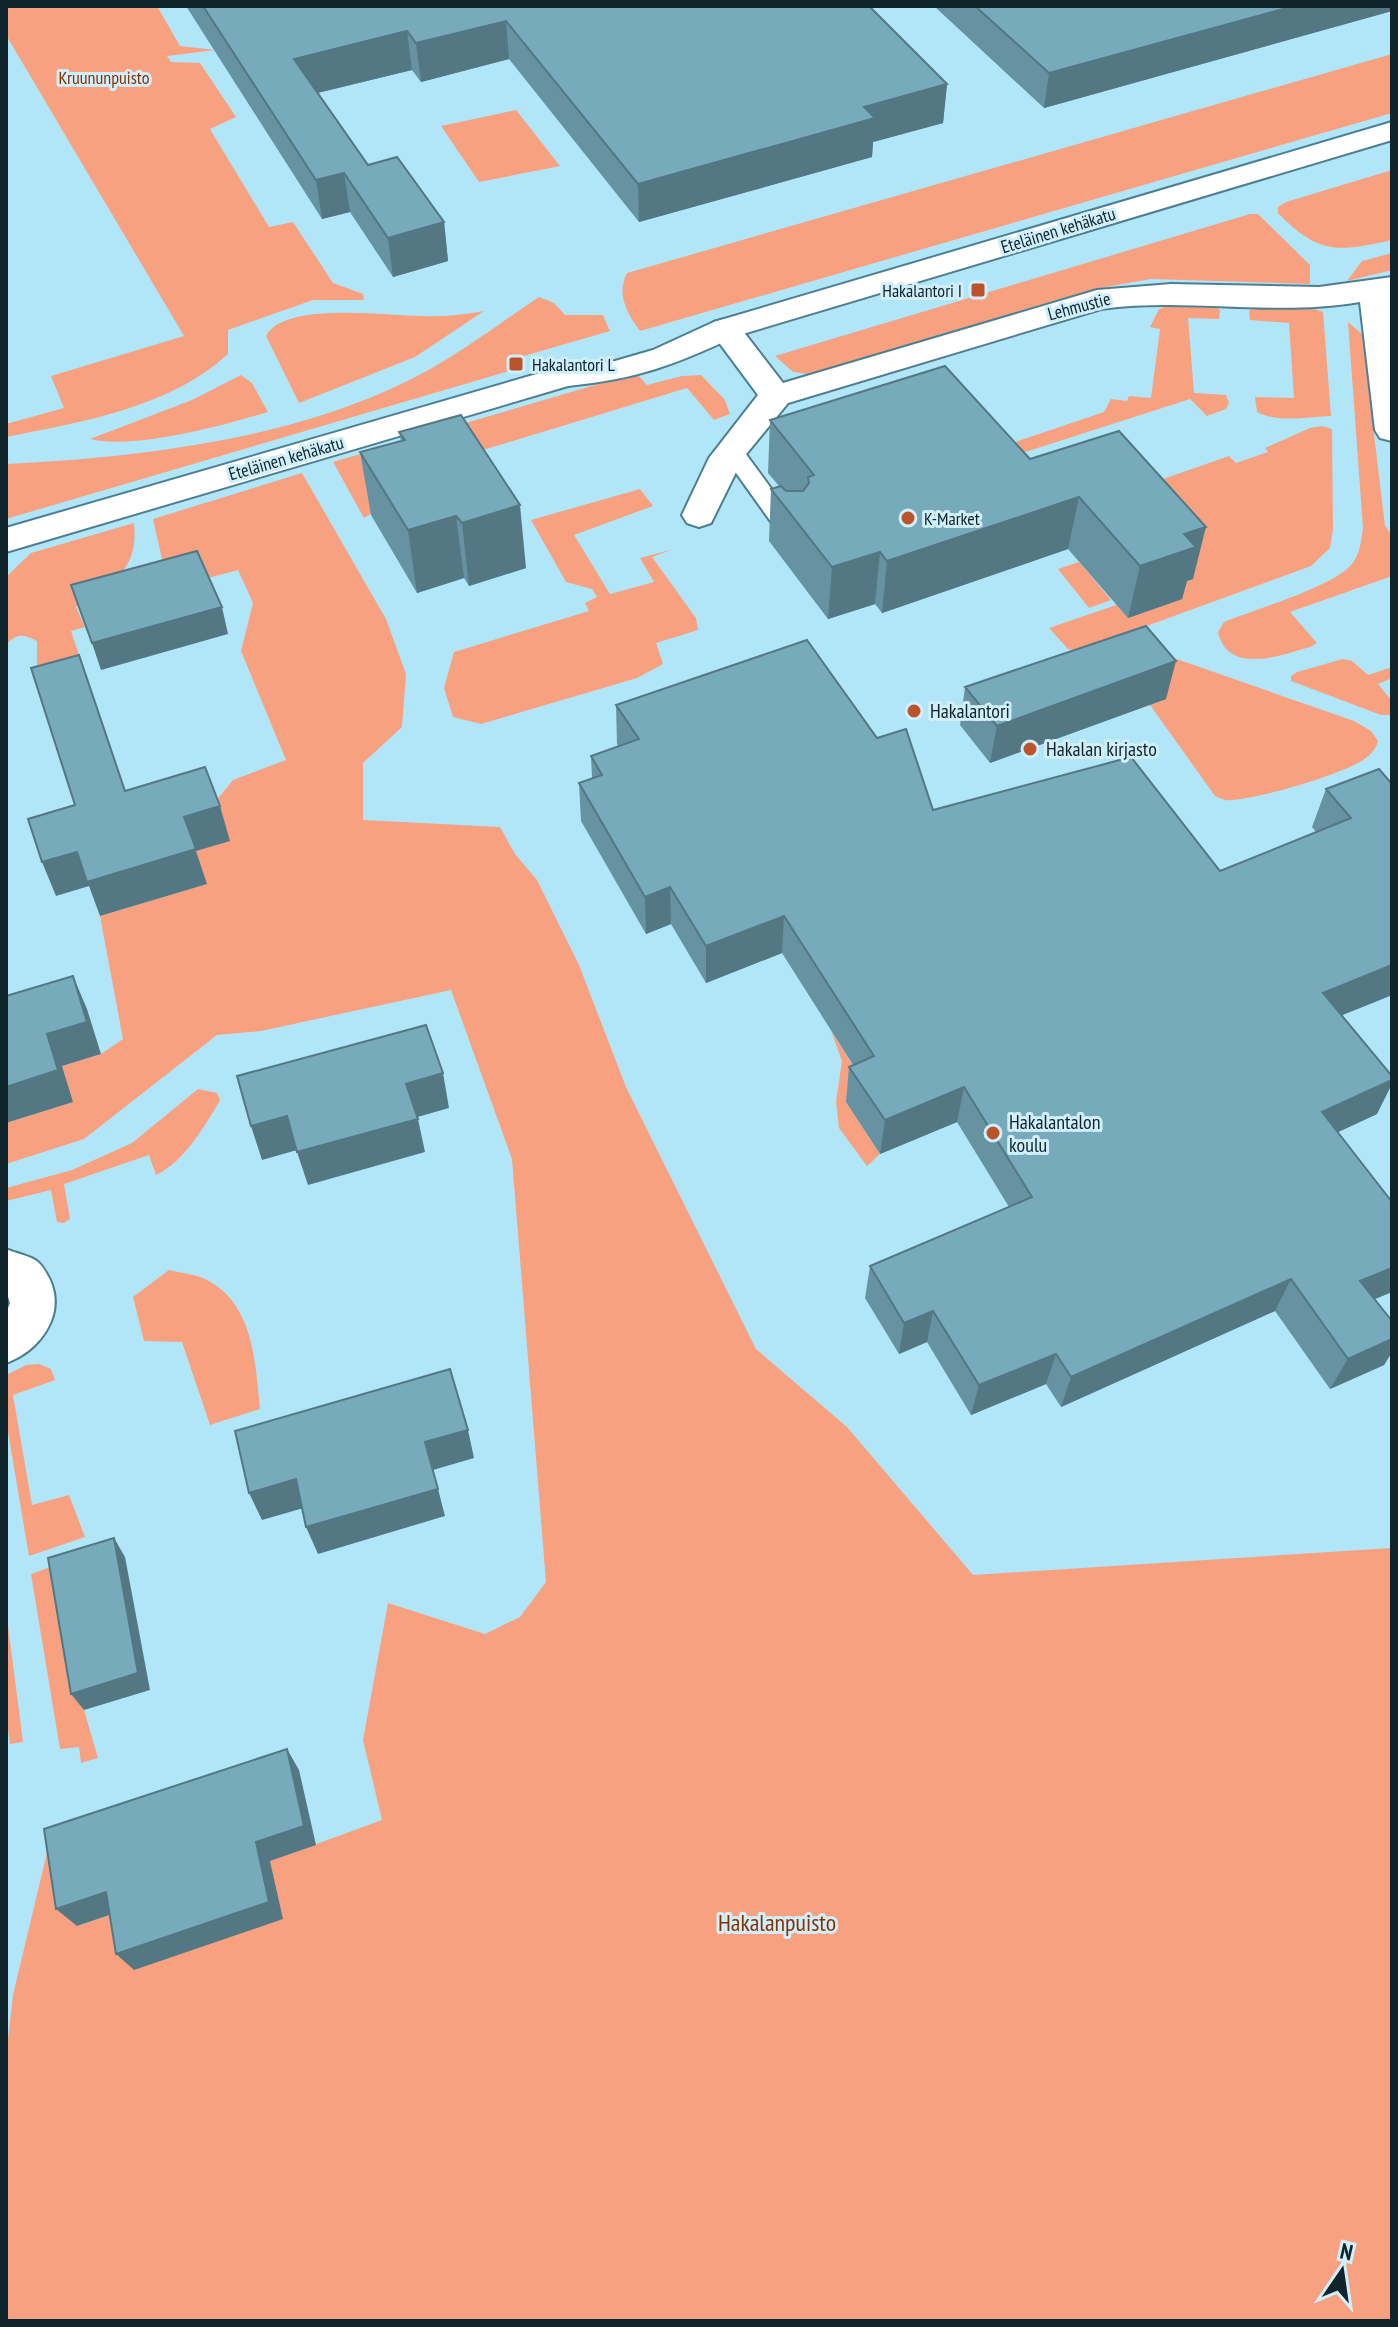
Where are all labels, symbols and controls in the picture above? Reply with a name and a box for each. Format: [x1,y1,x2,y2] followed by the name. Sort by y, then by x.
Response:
[59,66,150,89] park label: Kruununpuisto
[998,202,1118,258] street label: Eteläinen kehäkatu
[882,279,962,302] place label: Hakalantori I
[969,281,987,299] marker: Hakalantori I
[1045,287,1113,325] street label: Lehmustie
[532,353,616,376] place label: Hakalantori L
[507,355,525,373] marker: Hakalantori L
[226,431,346,485] street label: Eteläinen kehäkatu
[924,507,980,530] place label: K-Market
[899,509,917,527] marker: K-Market
[930,698,1010,724] place label: Hakalantori
[905,702,923,720] marker: Hakalantori
[1046,736,1157,762] place label: Hakalan kirjasto
[1021,740,1039,758] marker: Hakalan kirjasto
[1009,1109,1101,1158] place label: Hakalantalon koulu
[984,1124,1002,1142] marker: Hakalantalon koulu
[718,1907,836,1938] park label: Hakalanpuisto
[1302,2231,1382,2311] north arrow
[1338,2237,1355,2266] text: N

